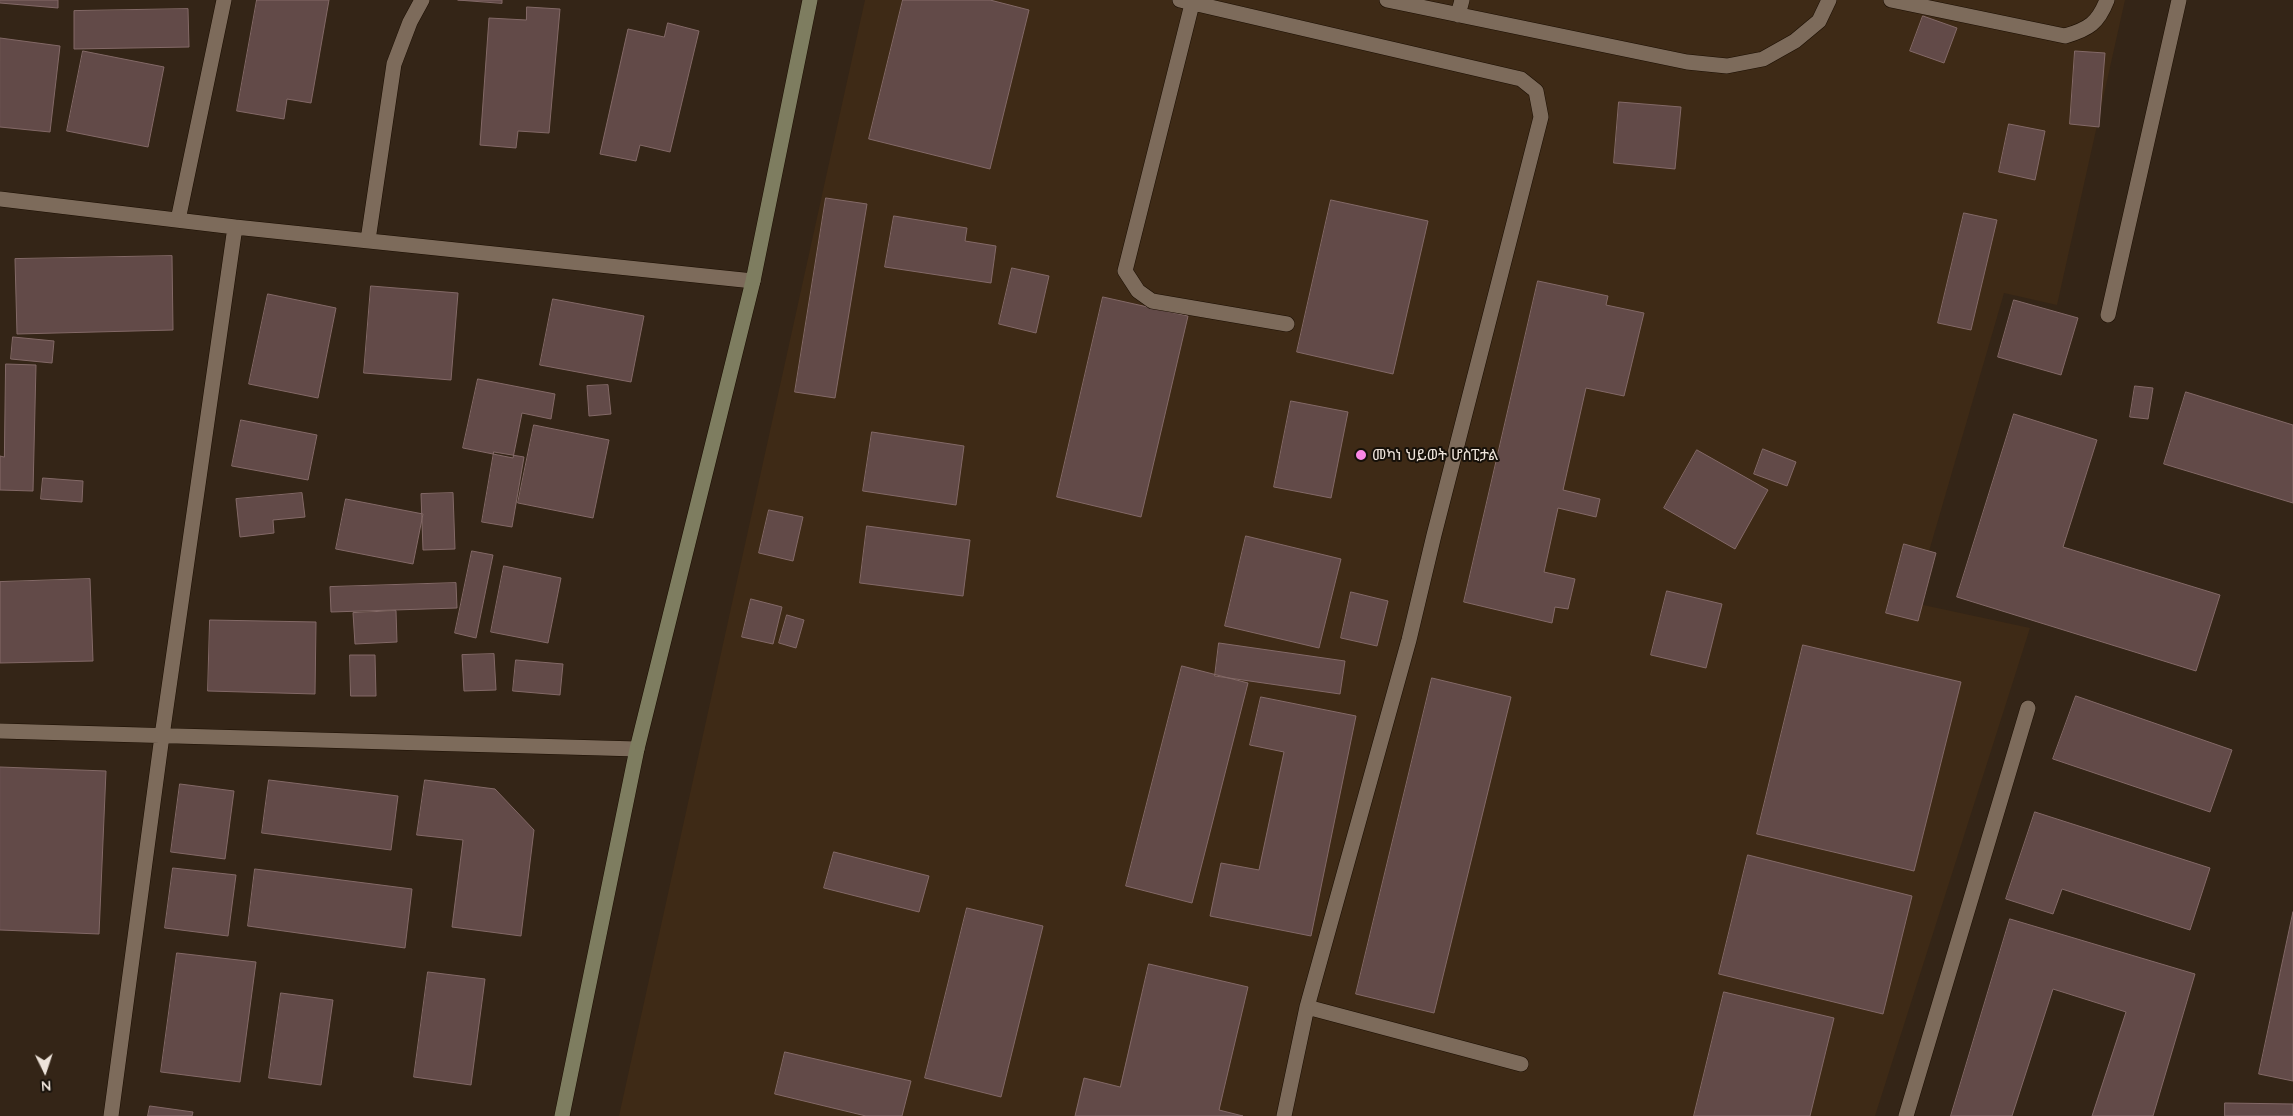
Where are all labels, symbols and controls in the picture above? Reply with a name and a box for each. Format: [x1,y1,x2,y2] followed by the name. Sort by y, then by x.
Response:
[1372,446,1498,464] place label: መካነ ህይወት ሆስፒታል
[1354,448,1368,462] marker: መካነ ህይወት ሆስፒታል
[20,1046,70,1096] north arrow
[40,1077,52,1095] text: N

